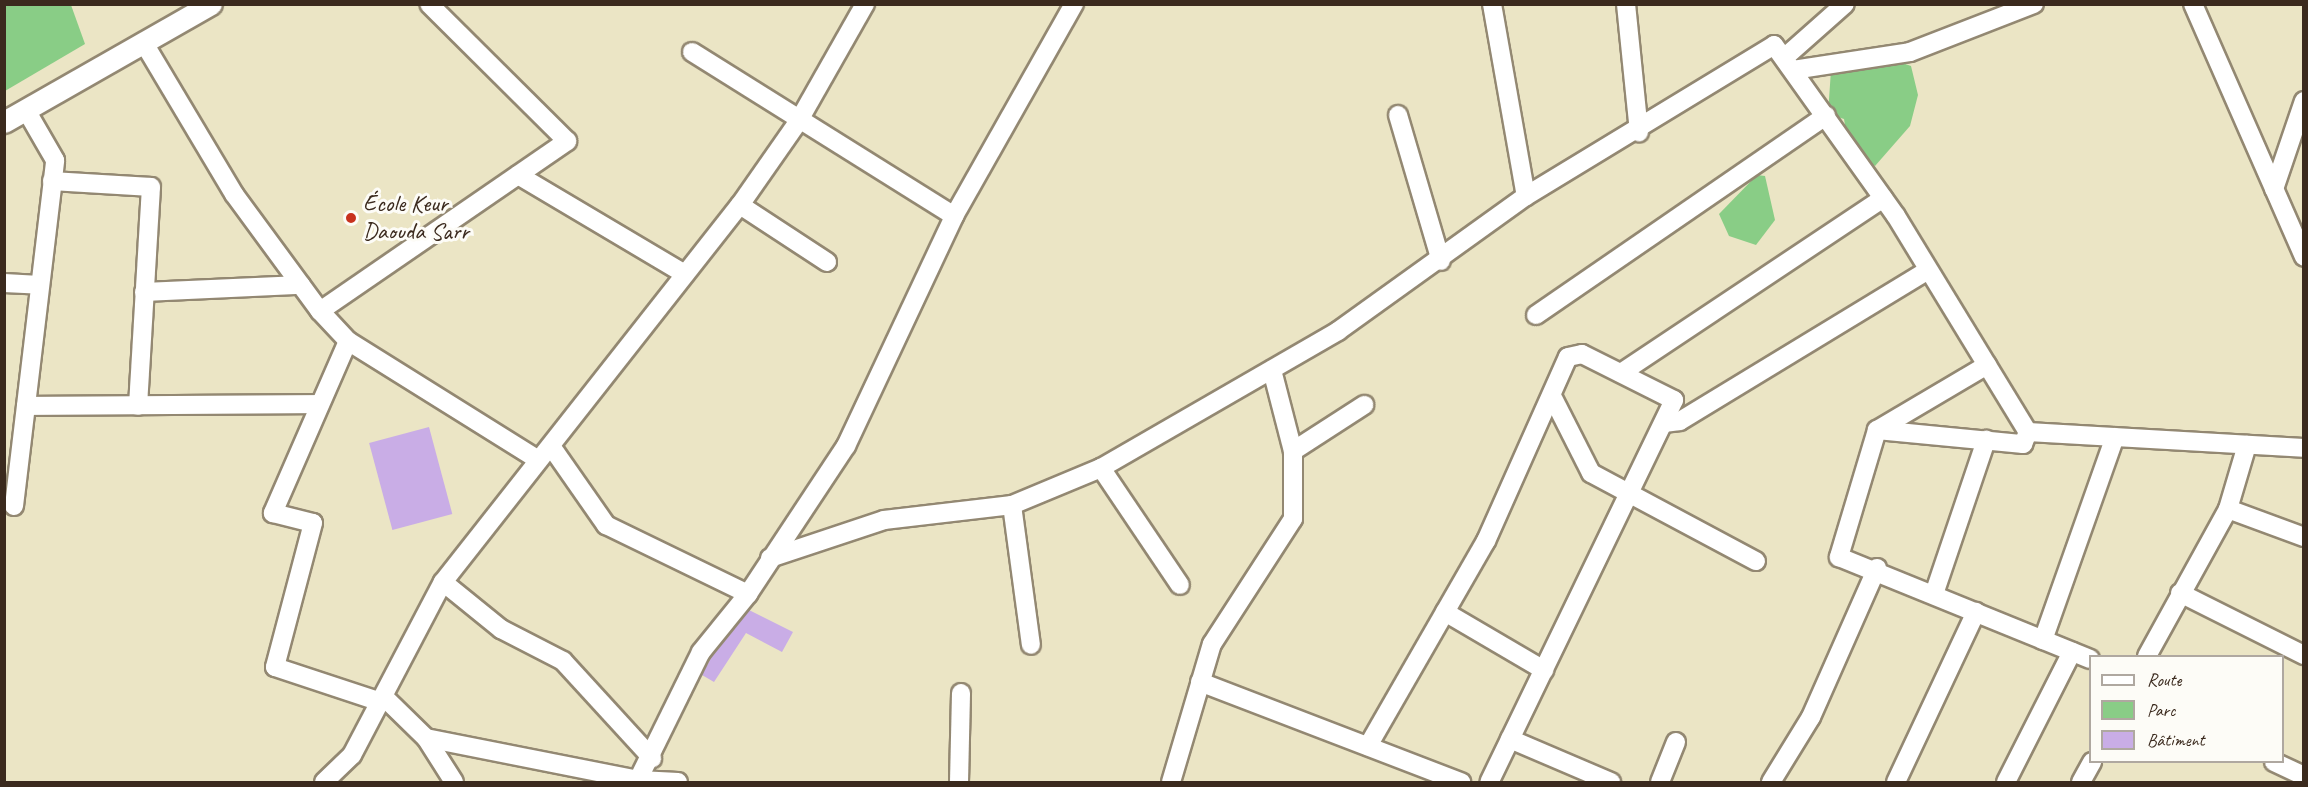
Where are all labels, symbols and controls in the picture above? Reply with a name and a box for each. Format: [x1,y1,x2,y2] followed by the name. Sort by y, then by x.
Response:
[363,190,470,246] place label: École Keur Daouda Sarr
[344,211,358,225] marker: École Keur Daouda Sarr
[2089,655,2284,763] legend
[2147,669,2181,691] text: Route
[2147,699,2175,721] text: Parc
[2147,729,2205,751] text: Bâtiment

